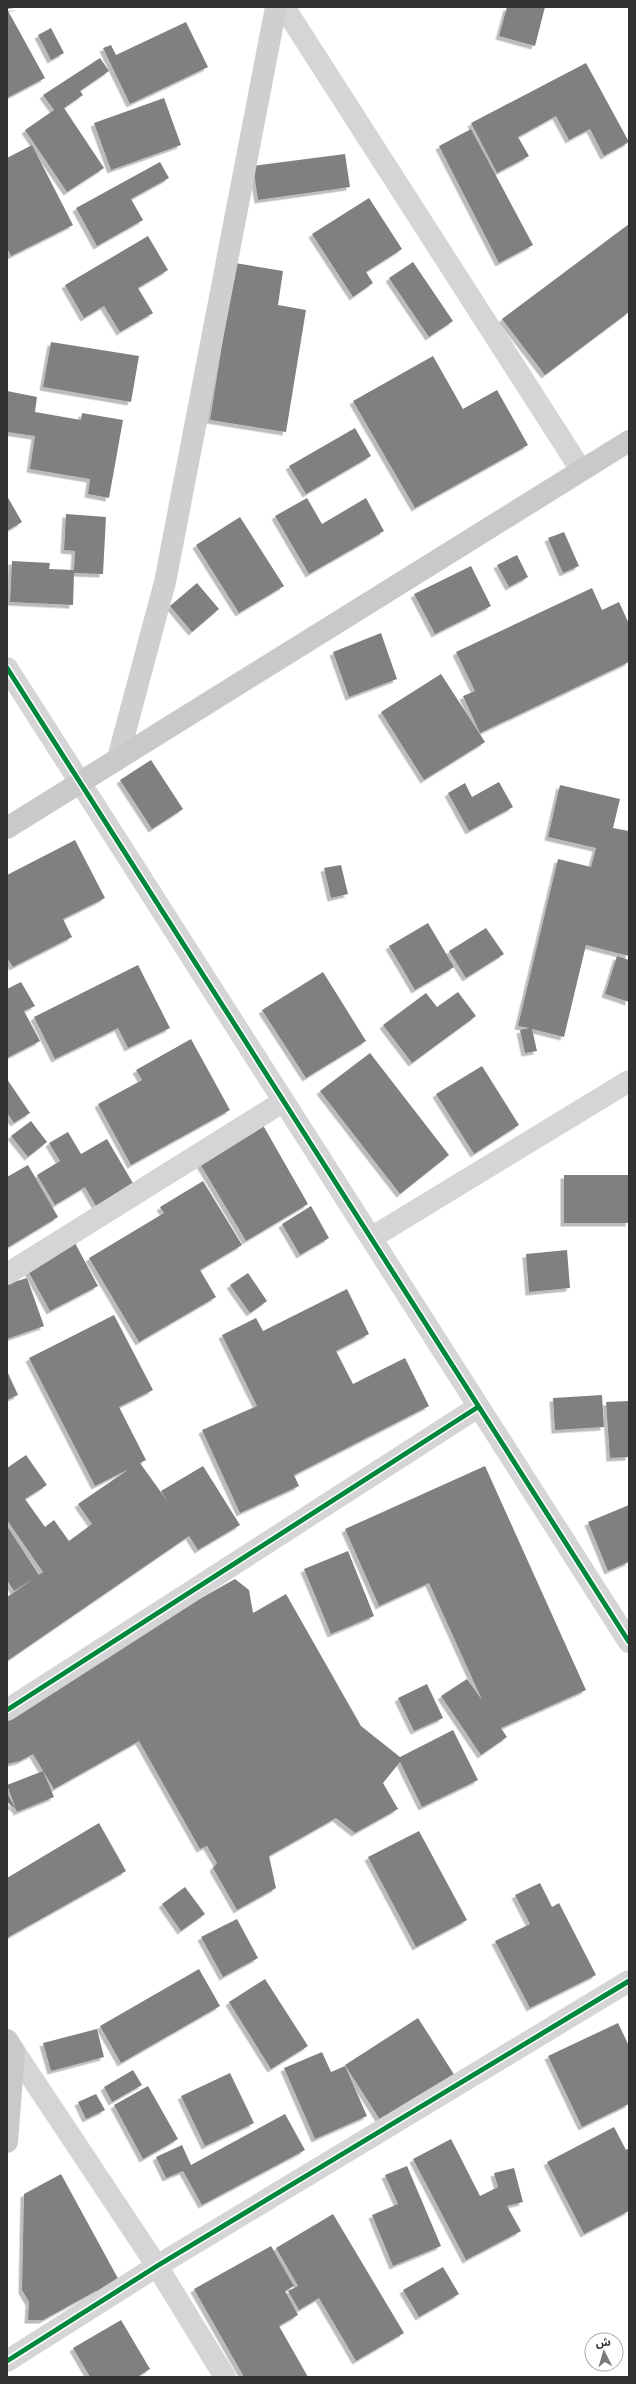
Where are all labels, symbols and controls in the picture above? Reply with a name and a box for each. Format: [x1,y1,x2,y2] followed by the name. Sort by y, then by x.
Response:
[584,2332,624,2372] north arrow
[595,2335,611,2350] text: ش

